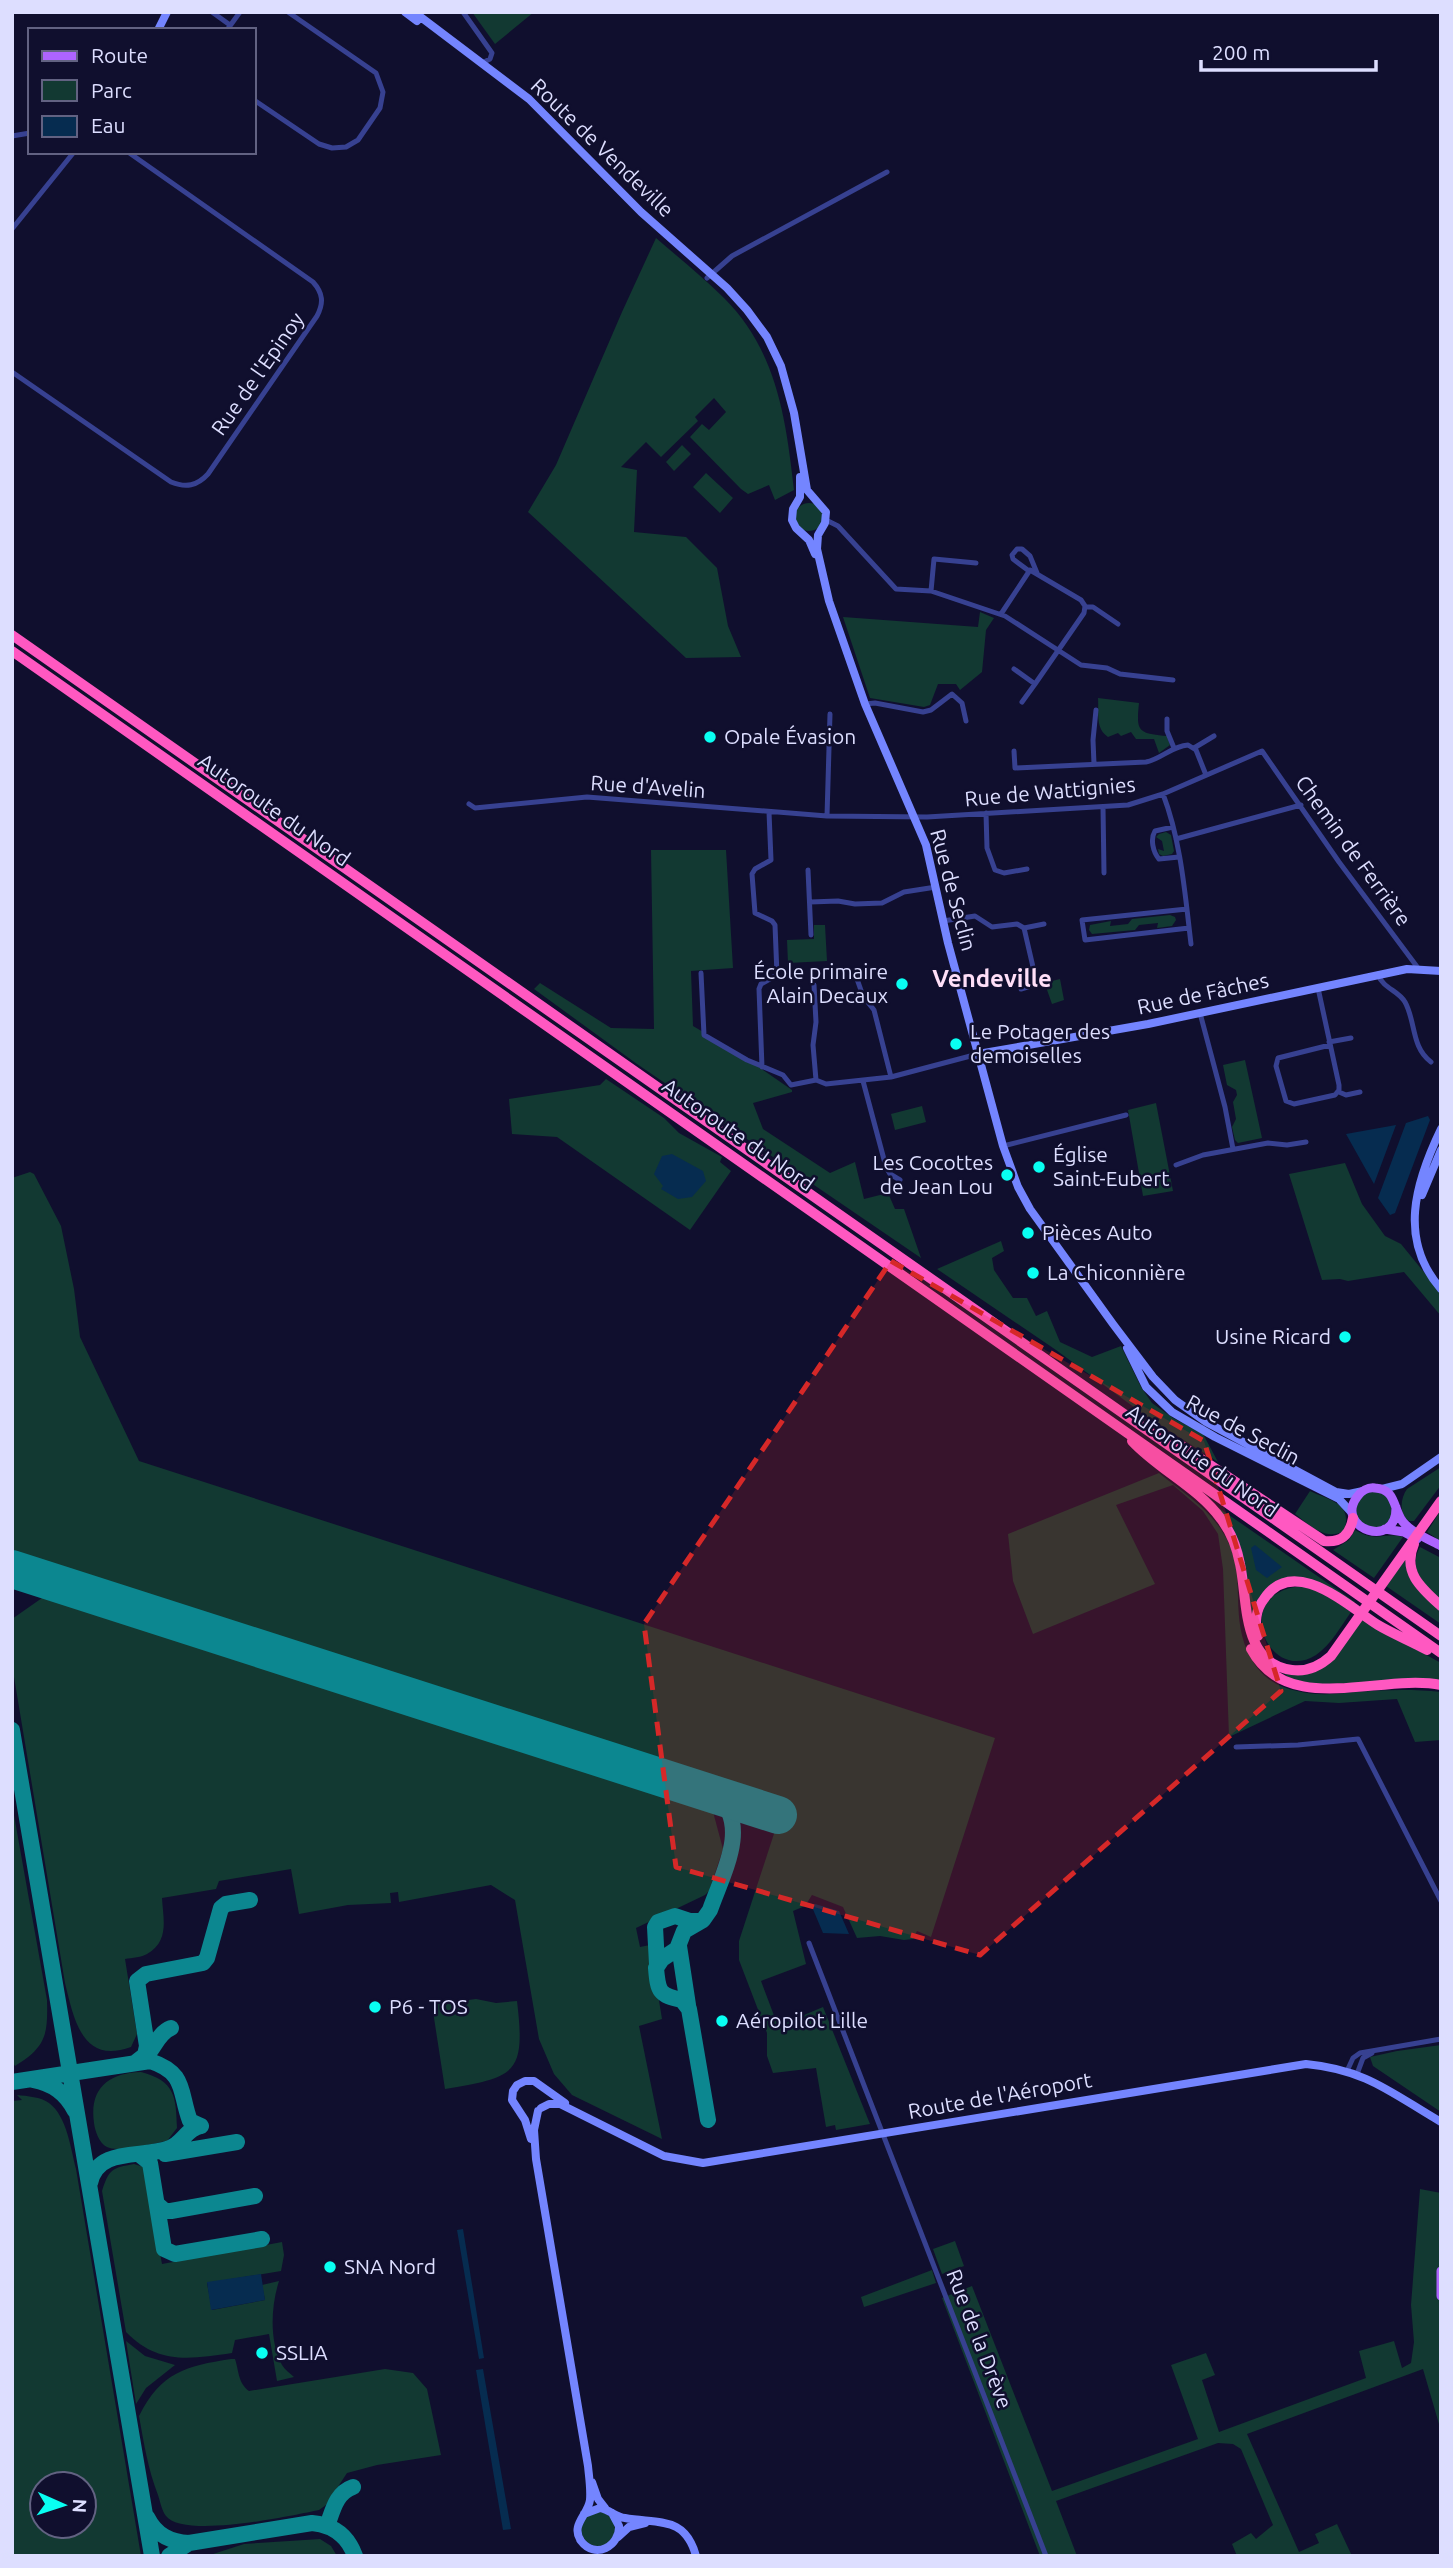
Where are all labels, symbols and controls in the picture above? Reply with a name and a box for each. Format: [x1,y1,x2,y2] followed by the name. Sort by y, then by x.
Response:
[28,28,256,154] legend
[1201,28,1376,72] scale bar
[1212,40,1270,64] text: 200 m
[91,43,148,67] text: Route
[527,73,679,221] street label: Route de Vendeville
[91,78,132,102] text: Parc
[91,113,126,137] text: Eau
[206,307,308,439] street label: Rue de l'Epinoy
[724,724,856,748] place label: Opale Évasion
[702,729,718,745] marker: Opale Évasion
[194,748,355,871] street label: Autoroute du Nord
[590,770,706,802] street label: Rue d'Avelin
[1291,771,1416,930] street label: Chemin de Ferrière
[963,772,1136,810] street label: Rue de Wattignies
[926,826,982,953] street label: Rue de Seclin
[753,959,888,1007] place label: École primaire Alain Decaux
[932,965,1052,992] district label: Vendeville
[1135,967,1271,1019] street label: Rue de Fâches
[894,976,910,992] marker: École primaire Alain Decaux
[970,1019,1110,1067] place label: Le Potager des demoiselles
[948,1036,964,1052] marker: Le Potager des demoiselles
[658,1073,819,1196] street label: Autoroute du Nord
[1053,1142,1169,1190] place label: Église Saint-Eubert
[873,1150,993,1198] place label: Les Cocottes de Jean Lou
[1031,1159,1047,1175] marker: Église Saint-Eubert
[999,1167,1015,1183] marker: Les Cocottes de Jean Lou
[1042,1220,1153,1244] place label: Pièces Auto
[1020,1225,1036,1241] marker: Pièces Auto
[1047,1260,1185,1284] place label: La Chiconnière
[1025,1265,1041,1281] marker: La Chiconnière
[1215,1324,1331,1348] place label: Usine Ricard
[1337,1329,1353,1345] marker: Usine Ricard
[1183,1389,1304,1469] street label: Rue de Seclin
[1122,1399,1283,1522] street label: Autoroute du Nord
[389,1994,468,2018] place label: P6 - TOS
[367,1999,383,2015] marker: P6 - TOS
[736,2008,868,2032] place label: Aéropilot Lille
[714,2013,730,2029] marker: Aéropilot Lille
[906,2067,1094,2123] street label: Route de l'Aéroport
[344,2254,436,2278] place label: SNA Nord
[322,2259,338,2275] marker: SNA Nord
[942,2266,1018,2412] street label: Rue de la Drève
[276,2340,328,2364] place label: SSLIA
[254,2345,270,2361] marker: SSLIA
[28,2470,98,2540] north arrow
[69,2498,91,2514] text: N

